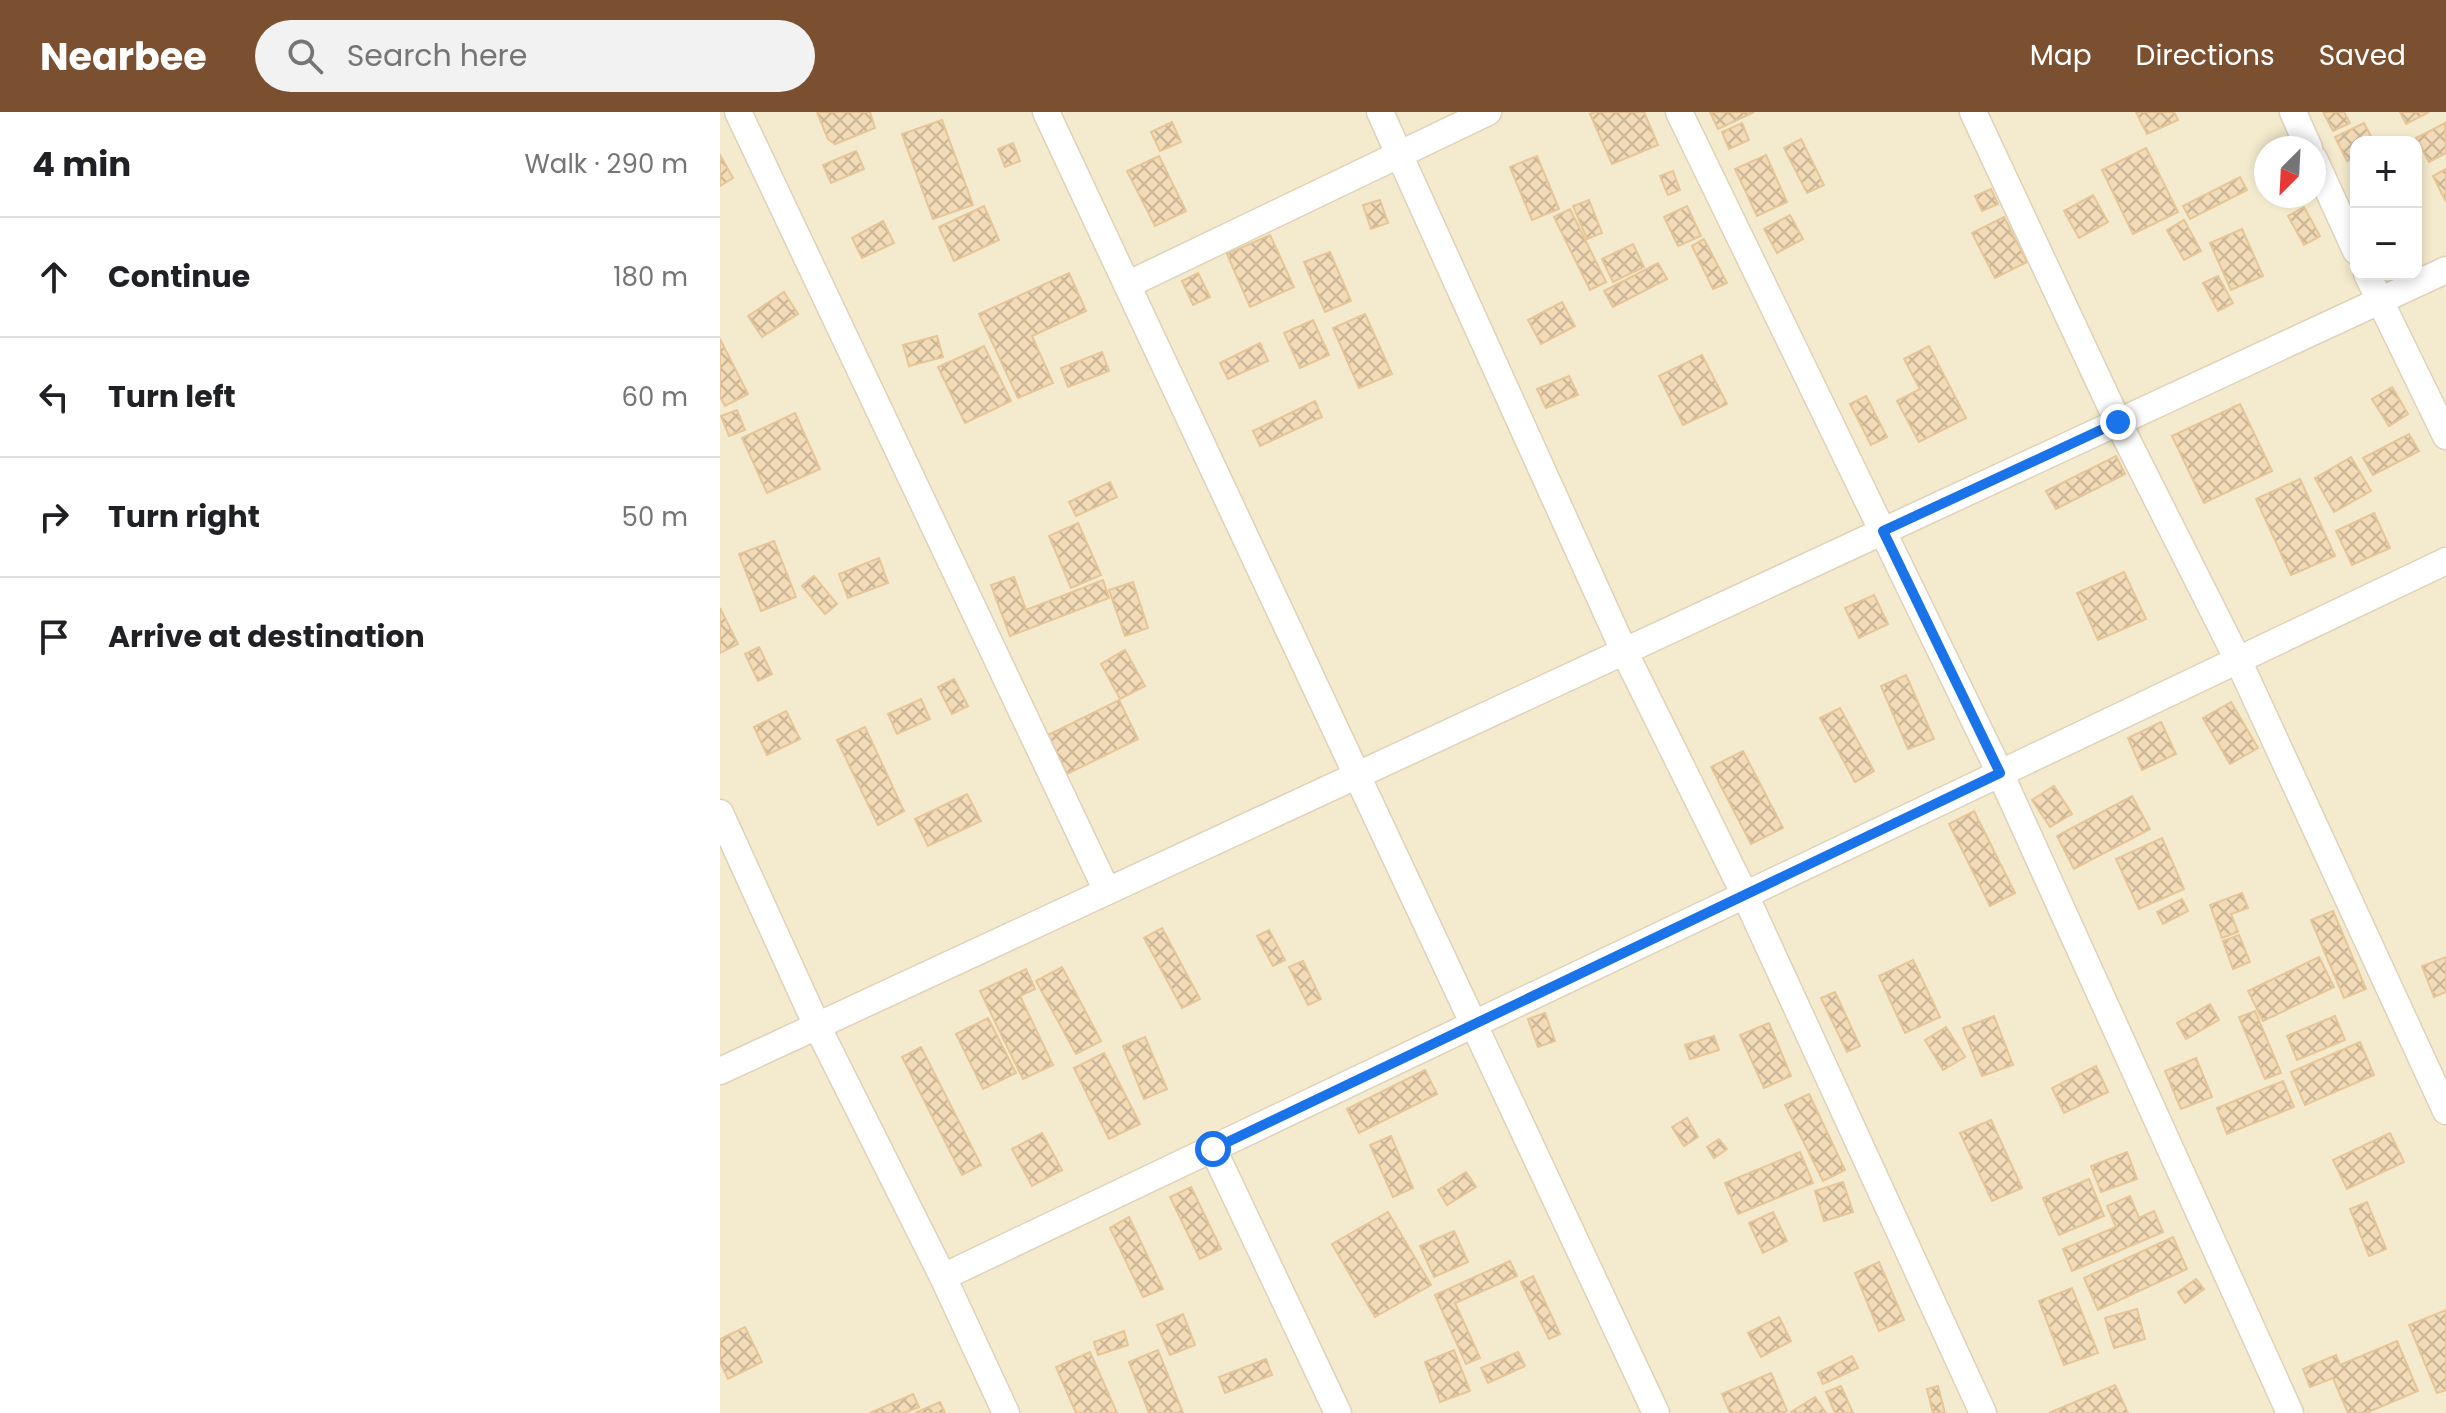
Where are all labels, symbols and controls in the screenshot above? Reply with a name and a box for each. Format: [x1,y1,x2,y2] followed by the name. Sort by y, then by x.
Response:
[255,20,815,92] search box
[40,30,207,83] text: Nearbee
[283,34,327,78] icon: search
[347,34,527,77] text: Search here
[2030,36,2092,75] text: Map
[2136,36,2275,75] text: Directions
[2319,36,2406,75] text: Saved
[2254,136,2326,208] north arrow
[2350,136,2422,280] map controls
[2350,136,2422,208] button: +
[32,140,131,188] text: 4 min
[524,146,688,182] text: Walk · 290 m
[2350,208,2422,280] button: −
[32,255,76,299] icon: ahead
[108,255,250,298] text: Continue
[613,259,688,295] text: 180 m
[32,375,76,419] icon: left
[108,375,236,418] text: Turn left
[621,379,688,415] text: 60 m
[2100,404,2136,440] route end
[32,495,76,539] icon: right
[108,495,260,538] text: Turn right
[622,499,688,535] text: 50 m
[32,615,76,659] icon: arrive
[108,615,425,658] text: Arrive at destination
[1195,1131,1231,1167] route start

